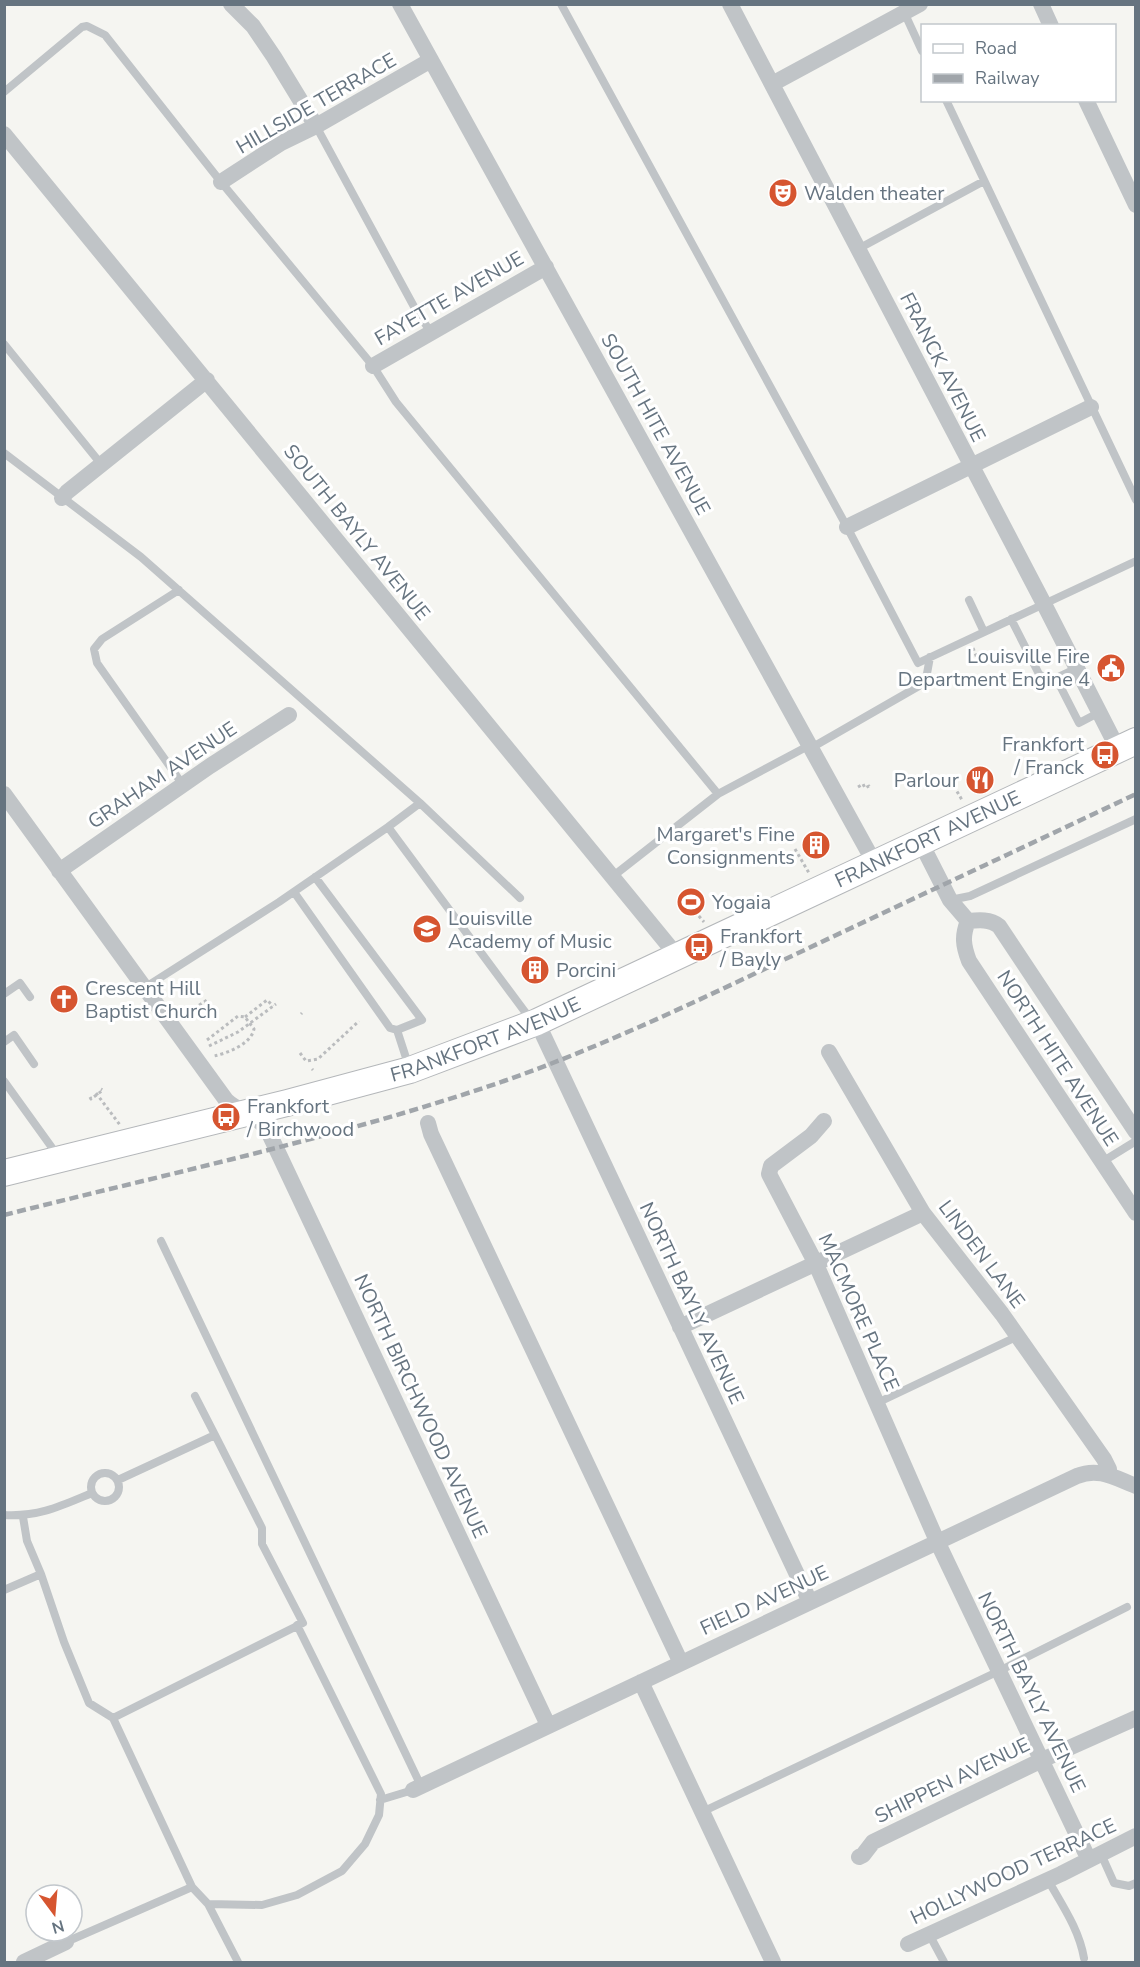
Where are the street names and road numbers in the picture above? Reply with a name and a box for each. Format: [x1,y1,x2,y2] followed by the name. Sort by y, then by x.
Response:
[231,47,401,160] street label: HILLSIDE TERRACE
[370,245,529,352] street label: FAYETTE AVENUE
[893,288,992,447] street label: FRANCK AVENUE
[594,329,717,520] street label: SOUTH HITE AVENUE
[277,439,436,626] street label: SOUTH BAYLY AVENUE
[83,716,242,835] street label: GRAHAM AVENUE
[830,784,1025,894] street label: FRANKFORT AVENUE
[991,965,1125,1151] street label: NORTH HITE AVENUE
[387,991,585,1089] street label: FRANKFORT AVENUE
[932,1195,1031,1314] street label: LINDEN LANE
[633,1198,750,1409] street label: NORTH BAYLY AVENUE
[812,1229,905,1395] street label: MACMORE PLACE
[347,1270,494,1543] street label: NORTH BIRCHWOOD AVENUE
[696,1559,833,1642] street label: FIELD AVENUE
[971,1587,1092,1797] street label: NORTH BAYLY AVENUE
[870,1731,1034,1830] street label: SHIPPEN AVENUE
[906,1812,1120,1931] street label: HOLLYWOOD TERRACE

